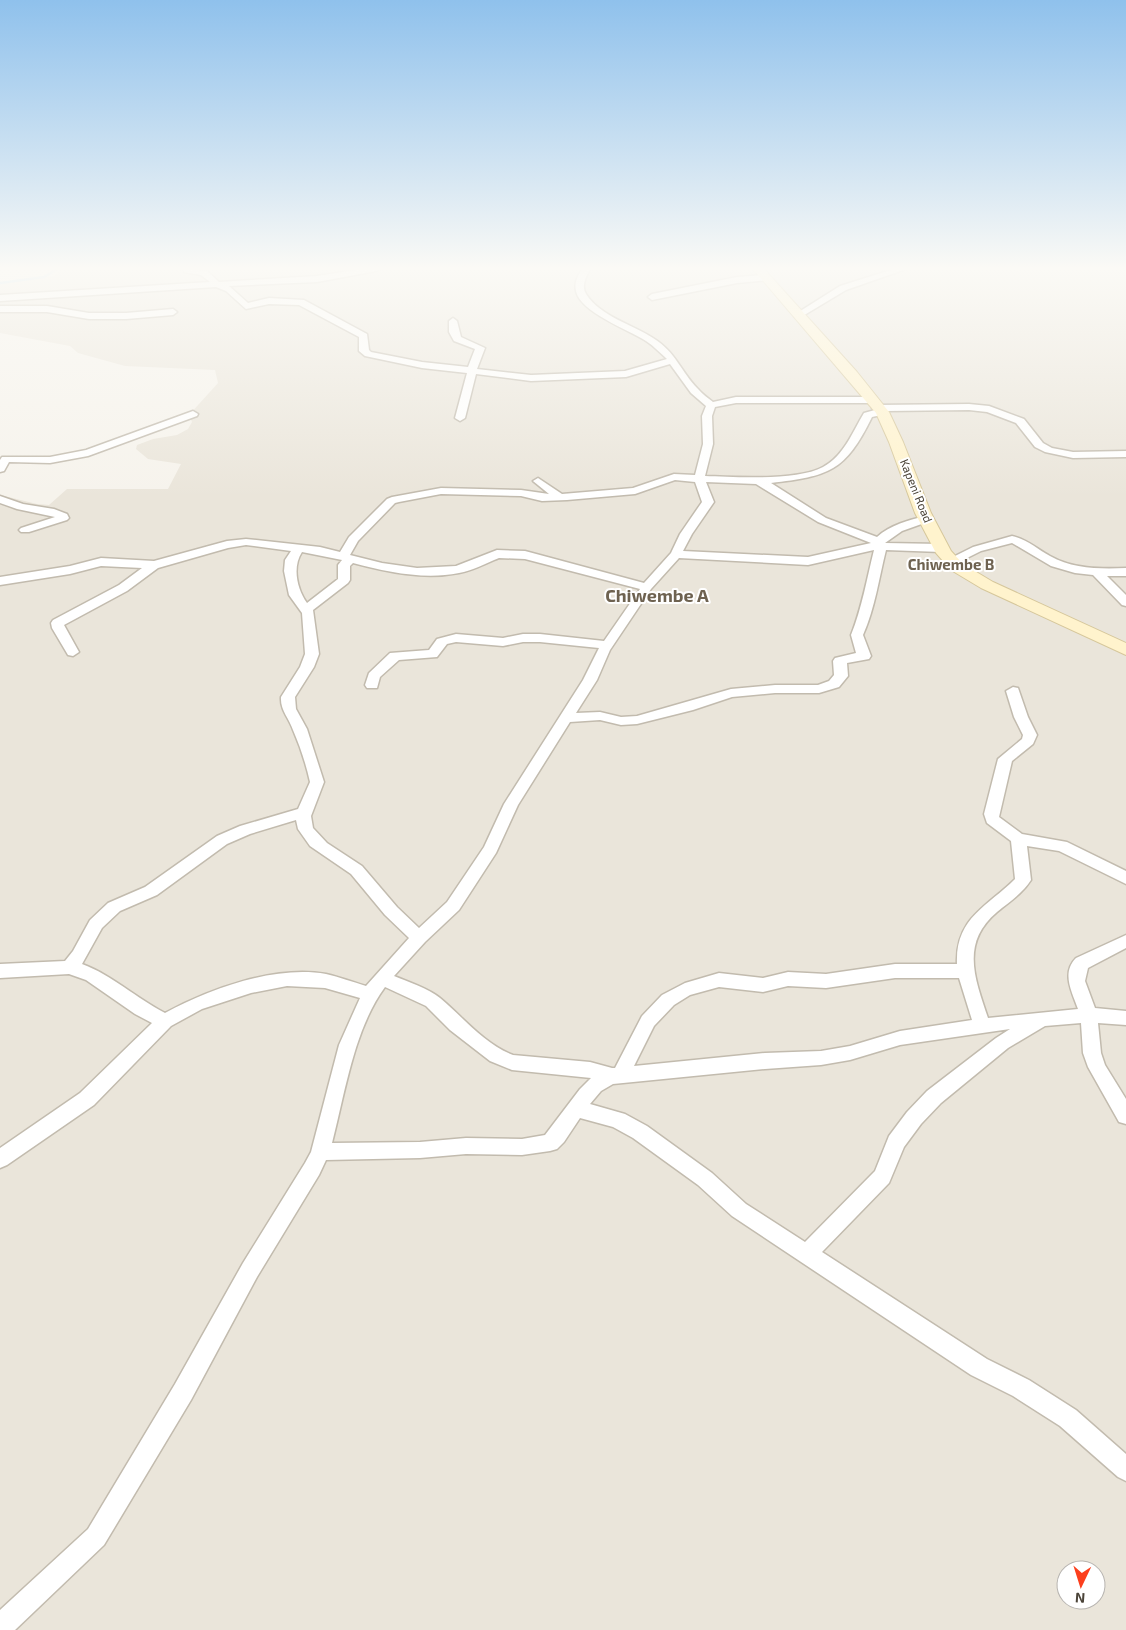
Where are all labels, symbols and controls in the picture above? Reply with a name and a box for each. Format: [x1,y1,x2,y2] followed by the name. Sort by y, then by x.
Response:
[898,457,936,524] street label: Kapeni Road
[908,555,994,573] district label: Chiwembe B
[605,584,709,606] district label: Chiwembe A
[1056,1560,1106,1610] north arrow
[1074,1590,1086,1607] text: N

